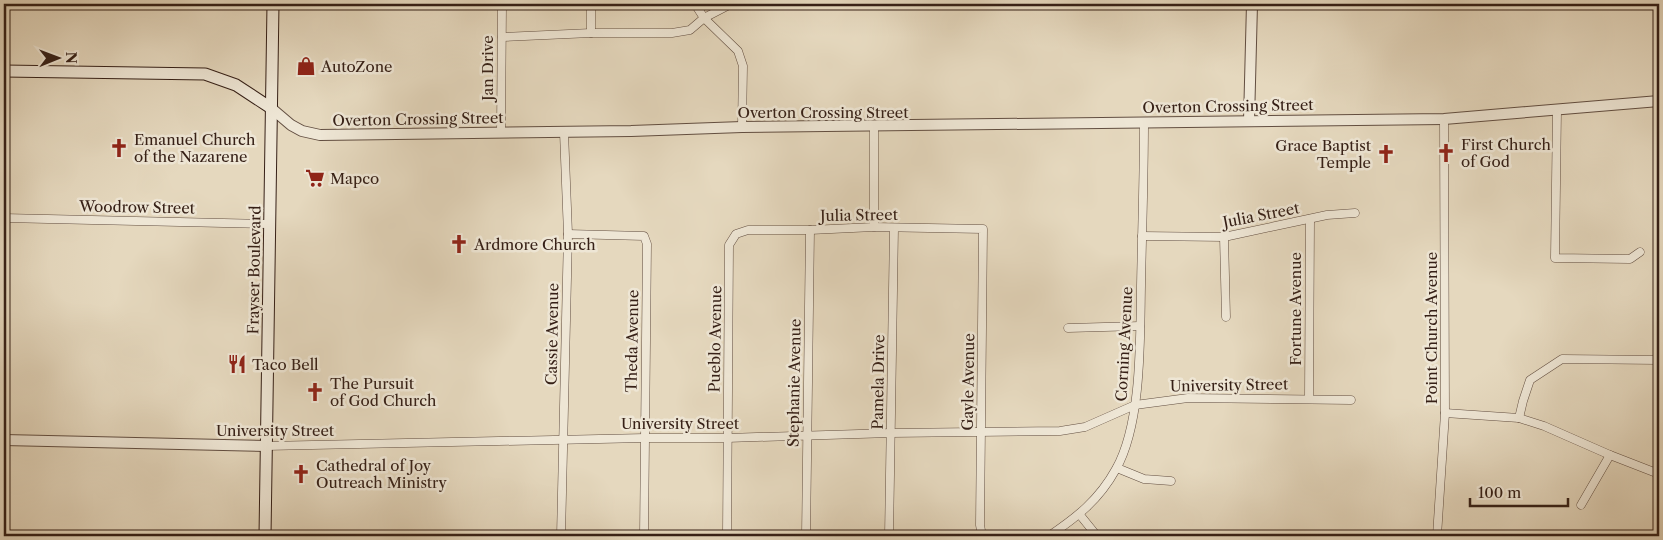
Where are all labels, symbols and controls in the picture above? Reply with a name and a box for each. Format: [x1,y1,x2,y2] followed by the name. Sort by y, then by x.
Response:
[32,32,82,82] north arrow
[478,35,497,103] street label: Jan Drive
[62,52,80,64] text: N
[295,55,317,77] shop icon: AutoZone
[320,57,392,76] place label: AutoZone
[1142,95,1314,117] street label: Overton Crossing Street
[737,103,909,122] street label: Overton Crossing Street
[332,108,504,130] street label: Overton Crossing Street
[134,130,256,166] place label: Emanuel Church of the Nazarene
[1461,135,1552,171] place label: First Church of God
[1275,136,1372,172] place label: Grace Baptist Temple
[108,137,130,159] church icon: Emanuel Church of the Nazarene
[1435,142,1457,164] church icon: First Church of God
[1375,143,1397,165] church icon: Grace Baptist Temple
[304,167,326,189] supermarket icon: Mapco
[330,169,379,188] place label: Mapco
[78,196,196,218] street label: Woodrow Street
[1219,198,1302,232] street label: Julia Street
[243,205,265,335] street label: Frayser Boulevard
[818,205,899,225] street label: Julia Street
[448,233,470,255] church icon: Ardmore Church
[473,235,596,254] place label: Ardmore Church
[1286,252,1305,366] street label: Fortune Avenue
[1422,252,1441,404] street label: Point Church Avenue
[542,283,562,385] street label: Cassie Avenue
[705,285,725,393] street label: Pueblo Avenue
[1112,286,1136,402] street label: Corning Avenue
[622,290,642,392] street label: Theda Avenue
[783,319,805,447] street label: Stephanie Avenue
[958,333,978,431] street label: Gayle Avenue
[868,334,888,430] street label: Pamela Drive
[226,353,248,375] restaurant icon: Taco Bell
[252,355,319,374] place label: Taco Bell
[330,374,437,410] place label: The Pursuit of God Church
[1170,374,1289,396] street label: University Street
[304,381,326,403] church icon: The Pursuit of God Church
[621,414,740,433] street label: University Street
[216,421,335,440] street label: University Street
[316,456,447,492] place label: Cathedral of Joy Outreach Ministry
[290,463,312,485] church icon: Cathedral of Joy Outreach Ministry
[1470,475,1568,507] scale bar
[1478,483,1521,502] text: 100 m

